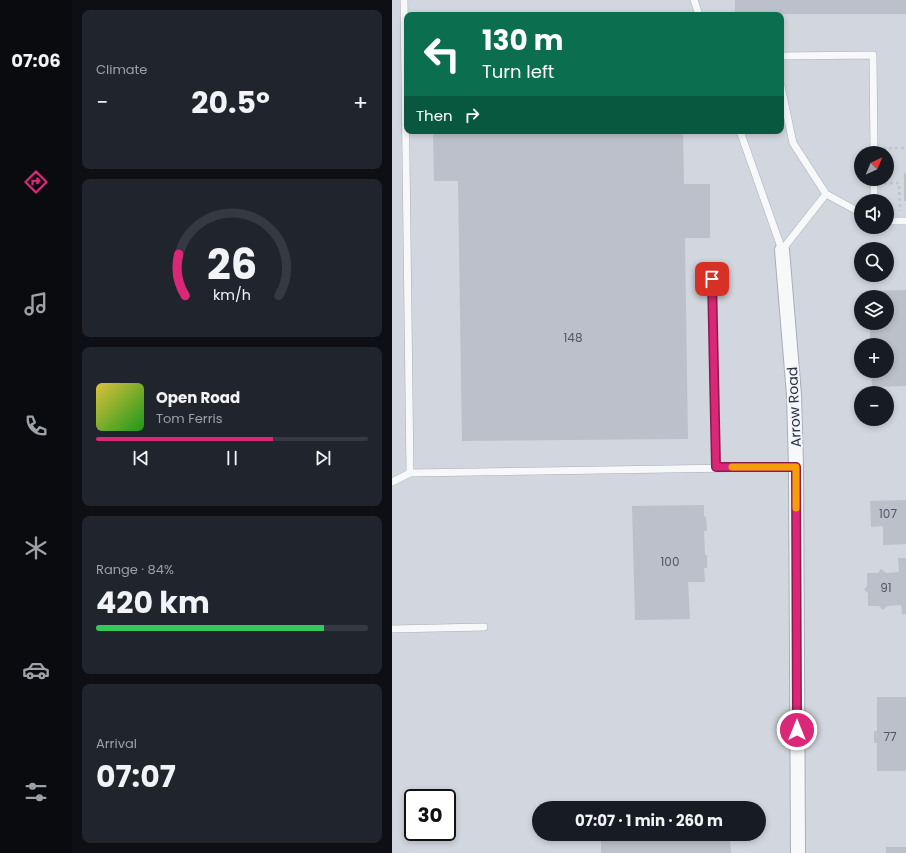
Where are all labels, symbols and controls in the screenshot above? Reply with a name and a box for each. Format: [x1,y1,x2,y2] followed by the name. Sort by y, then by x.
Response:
[482,21,563,60] text: 130 m
[416,28,468,80] icon: left
[11,48,61,73] text: 07:06
[482,59,554,84] text: Turn left
[96,60,147,79] text: Climate
[191,81,270,124] text: 20.5°
[96,87,108,118] text: −
[353,87,368,118] text: +
[461,104,483,126] icon: right
[416,105,453,126] text: Then
[854,146,894,186] north arrow
[854,146,894,426] map controls
[22,168,50,196] icon: directions
[854,194,894,234] button: sound
[207,235,257,294] text: 26
[854,242,894,282] button: search
[695,262,729,296] pin
[701,268,723,290] icon: arrive
[213,284,251,304] text: km/h
[22,290,50,318] icon: music
[854,290,894,330] button: layers
[564,329,582,346] house number: 148
[854,338,894,378] button: +
[782,366,806,448] street label: Arrow Road
[854,386,894,426] button: −
[156,387,240,408] text: Open Road
[156,409,223,428] text: Tom Ferris
[22,412,50,440] icon: phone
[130,447,152,469] icon: previous
[221,447,243,469] icon: pause
[312,447,334,469] icon: next
[879,505,897,522] house number: 107
[22,534,50,562] icon: climate
[661,553,679,570] house number: 100
[96,560,174,579] text: Range · 84%
[880,579,892,596] house number: 91
[96,581,210,624] text: 420 km
[22,656,50,684] icon: car
[776,709,818,751] position arrow
[883,728,897,745] house number: 77
[96,734,137,753] text: Arrival
[96,755,176,798] text: 07:07
[22,778,50,806] icon: filters
[404,789,456,841] speed limit sign: 30
[575,810,723,831] text: 07:07 · 1 min · 260 m

